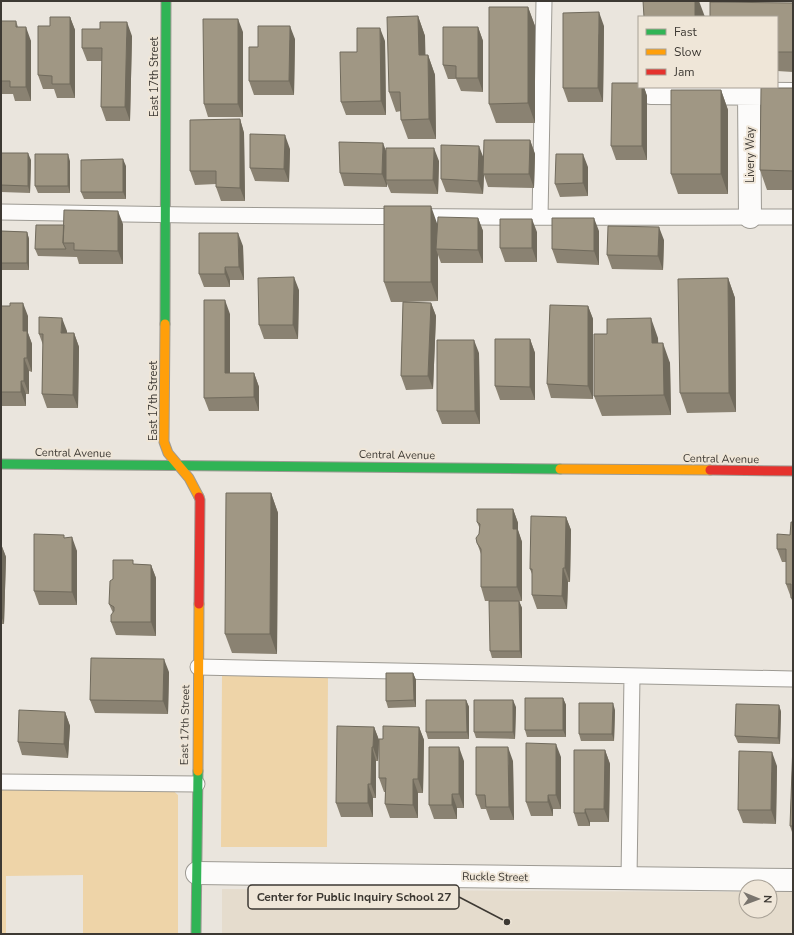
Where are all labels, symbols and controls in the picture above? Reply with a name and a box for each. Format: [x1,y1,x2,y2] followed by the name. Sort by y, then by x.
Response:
[638,16,778,88] legend
[674,24,697,40] text: Fast
[147,37,162,117] street label: East 17th Street
[674,44,702,60] text: Slow
[673,64,695,80] text: Jam
[743,127,758,183] street label: Livery Way
[146,361,161,441] street label: East 17th Street
[35,445,111,461] street label: Central Avenue
[359,447,435,463] street label: Central Avenue
[683,451,759,467] street label: Central Avenue
[177,685,193,765] street label: East 17th Street
[462,869,528,885] street label: Ruckle Street
[738,879,778,919] north arrow
[248,885,459,909] callout: Center for Public Inquiry School 27
[257,889,451,905] text: Center for Public Inquiry School 27
[760,895,775,903] text: N

